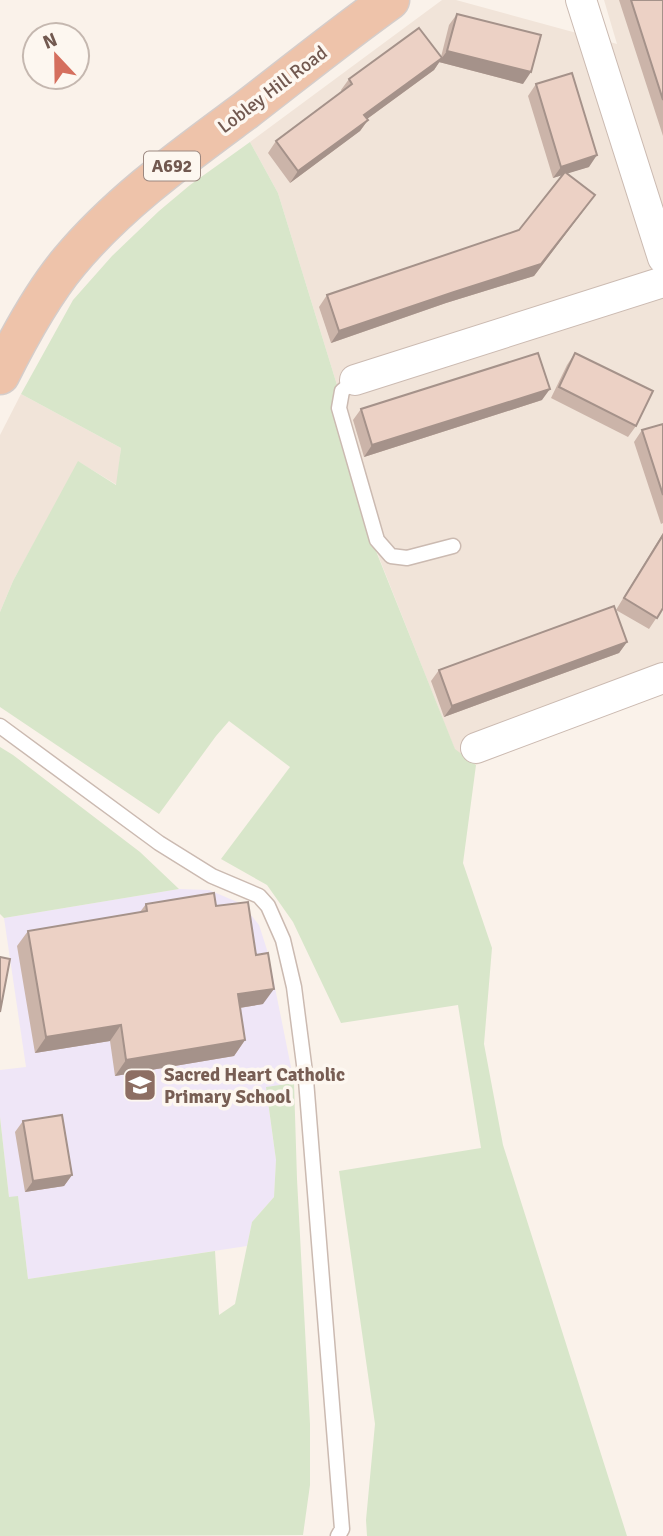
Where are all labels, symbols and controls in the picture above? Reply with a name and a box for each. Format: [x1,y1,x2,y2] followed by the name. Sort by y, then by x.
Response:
[21,21,91,91] north arrow
[39,28,61,55] text: N
[213,41,332,139] street label: Lobley Hill Road
[144,152,200,181] road number: A692
[164,1063,345,1109] place label: Sacred Heart Catholic Primary School
[121,1066,159,1104] school or university icon: Sacred Heart Catholic Primary School

